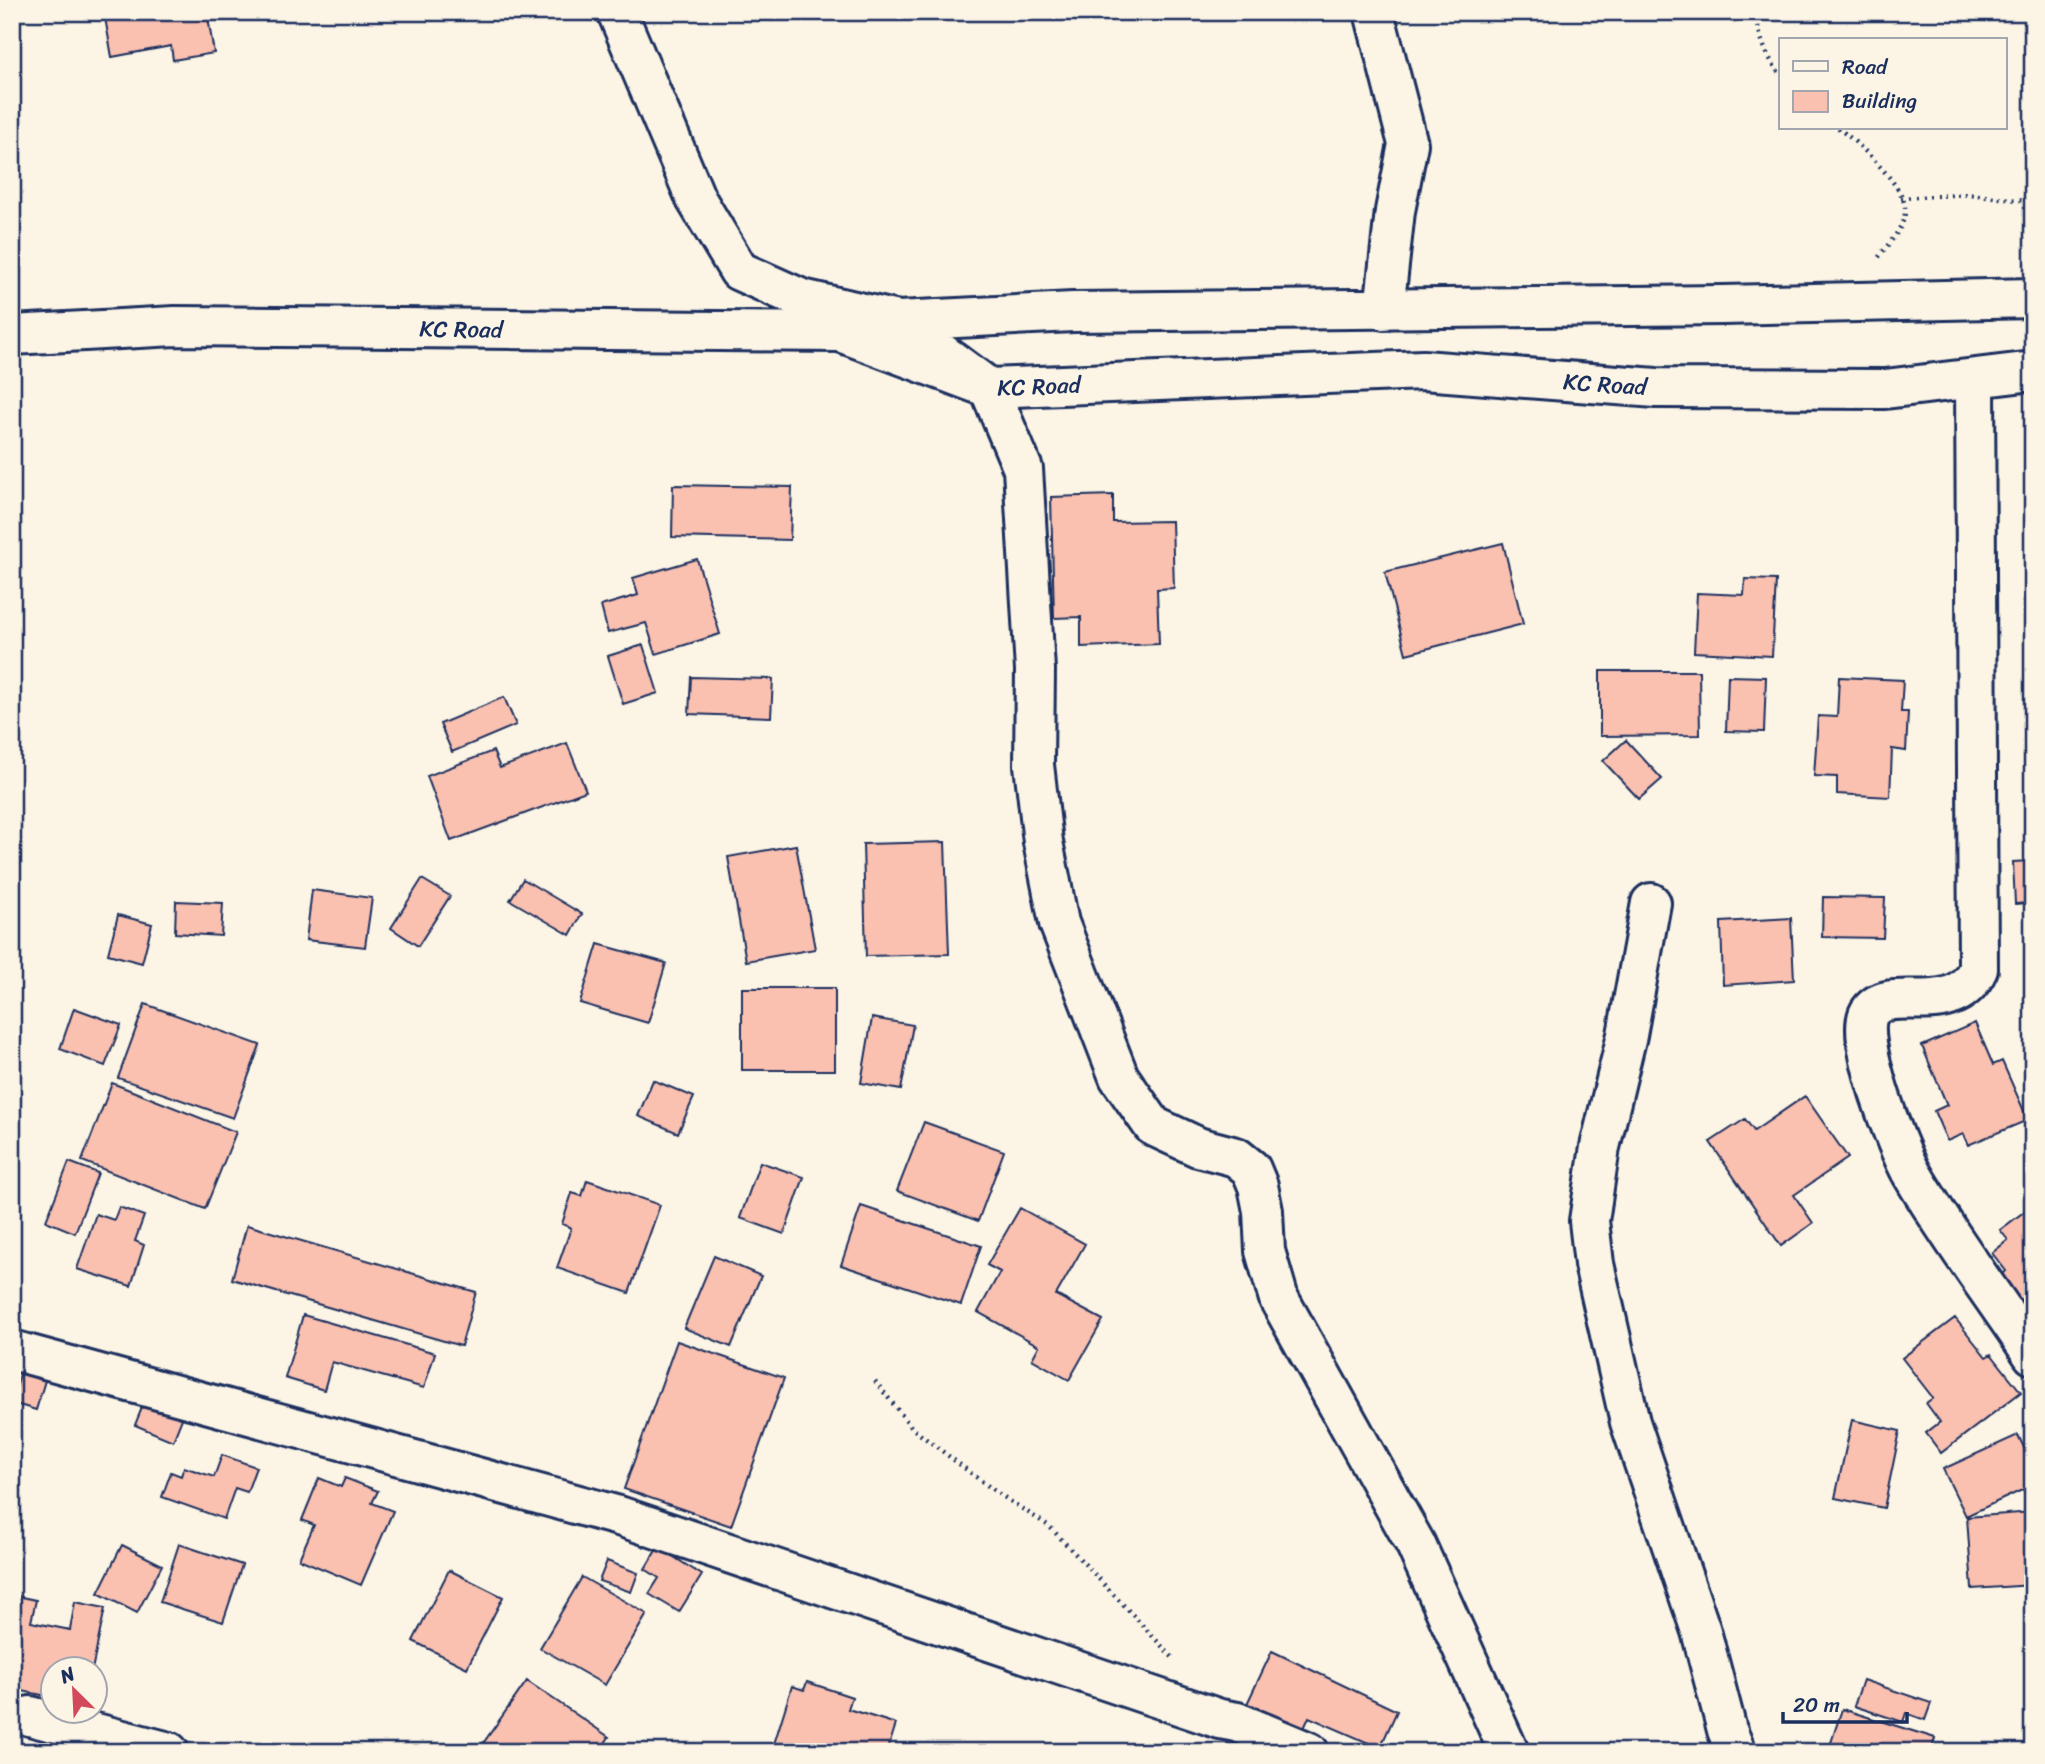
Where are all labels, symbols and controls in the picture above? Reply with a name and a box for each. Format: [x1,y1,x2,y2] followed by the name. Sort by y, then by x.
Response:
[1779,38,2007,130] legend
[1842,48,1889,86] text: Road
[1842,82,1918,120] text: Building
[419,308,505,351] street label: KC Road
[1562,361,1650,408] street label: KC Road
[997,364,1083,408] street label: KC Road
[38,1656,108,1726] north arrow
[54,1657,81,1693] text: N
[1783,1680,1907,1724] scale bar
[1793,1686,1840,1724] text: 20 m

